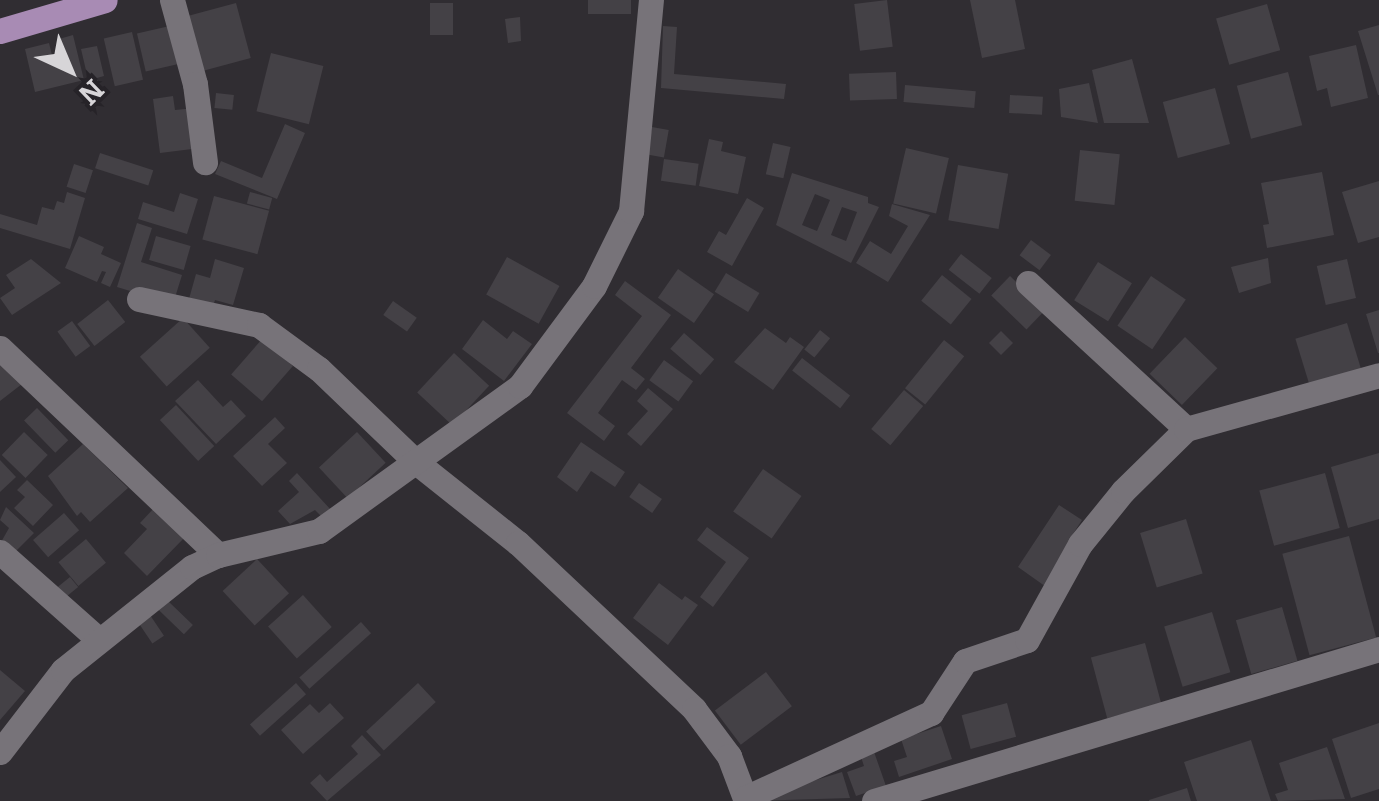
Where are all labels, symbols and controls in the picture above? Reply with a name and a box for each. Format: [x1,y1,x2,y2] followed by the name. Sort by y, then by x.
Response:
[20,20,120,120] north arrow
[72,73,110,111] text: N

